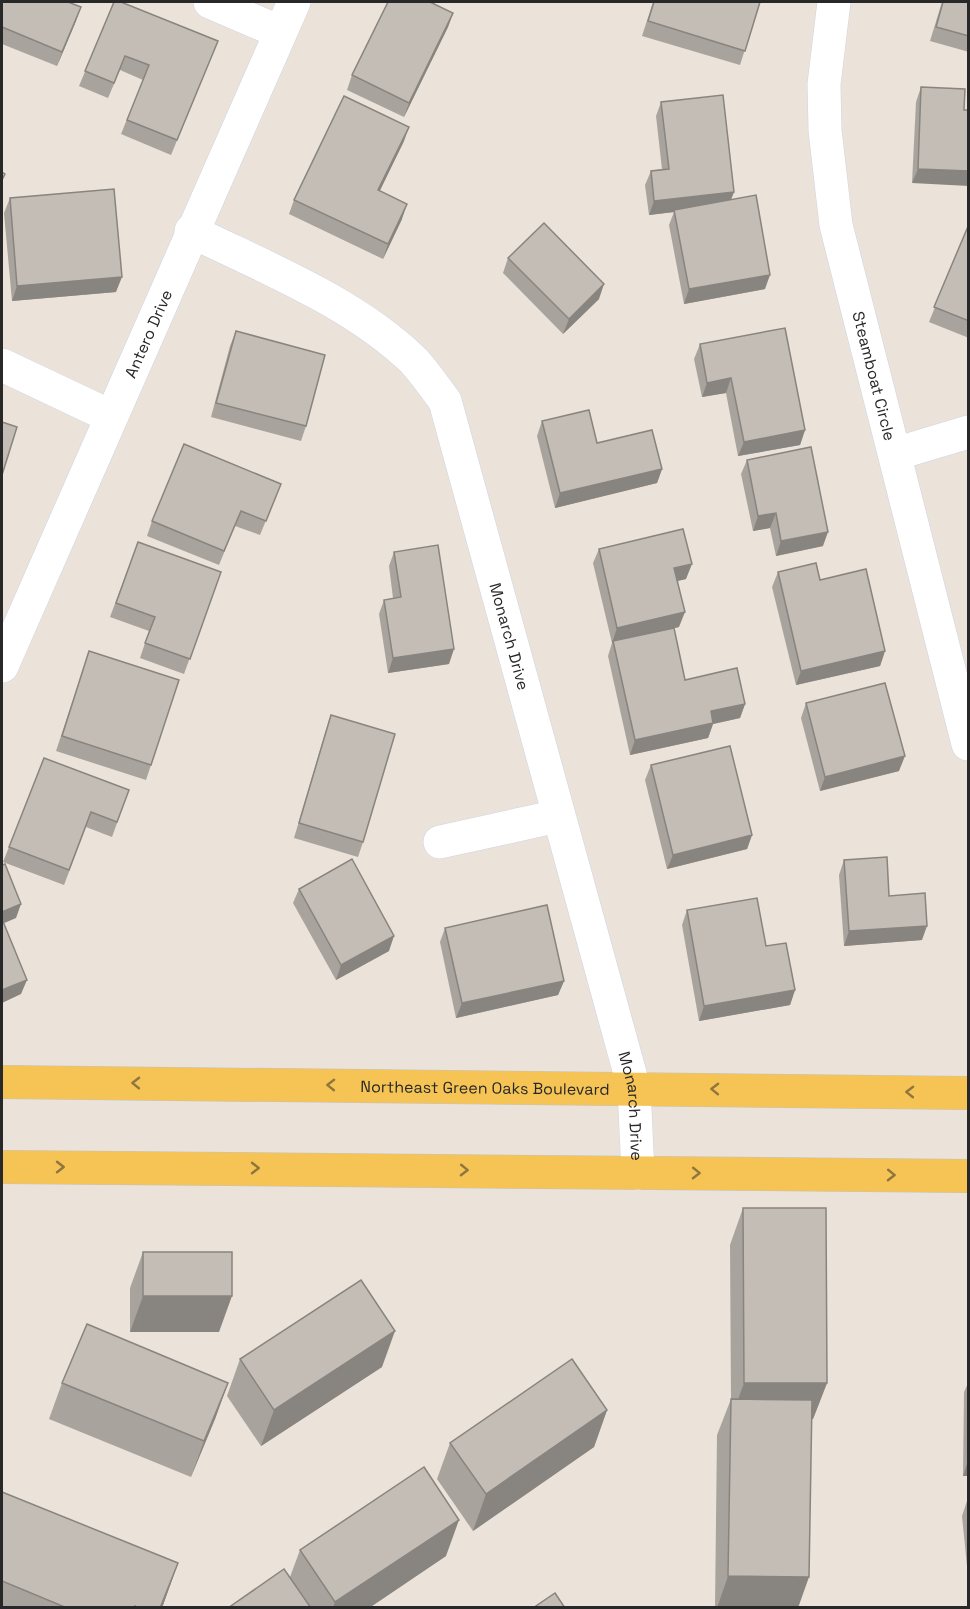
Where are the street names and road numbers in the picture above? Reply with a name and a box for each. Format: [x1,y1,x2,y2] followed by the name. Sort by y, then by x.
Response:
[120,286,177,381] street label: Antero Drive
[848,309,901,443] street label: Steamboat Circle
[485,580,535,692] street label: Monarch Drive
[614,1049,648,1161] street label: Monarch Drive
[360,1076,610,1099] street label: Northeast Green Oaks Boulevard

